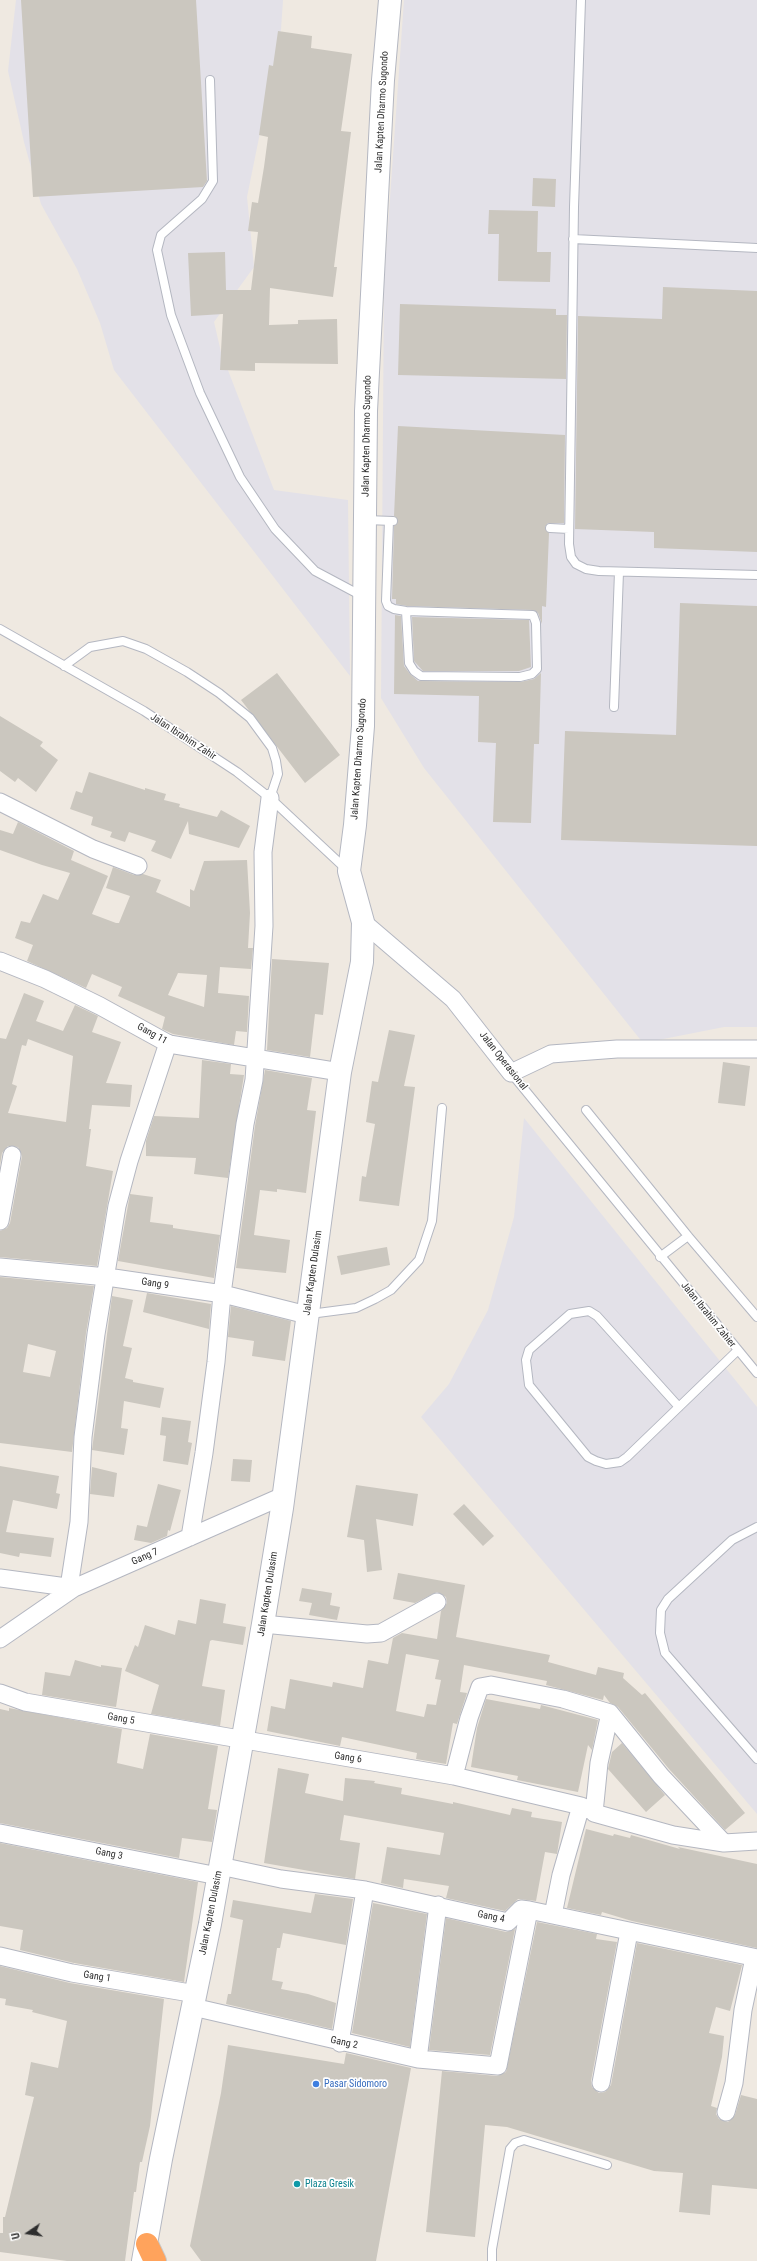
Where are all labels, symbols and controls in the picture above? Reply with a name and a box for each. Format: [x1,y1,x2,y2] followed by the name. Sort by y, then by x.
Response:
[373,51,391,173] street label: Jalan Kapten Dharmo Sugondo
[360,375,374,497] street label: Jalan Kapten Dharmo Sugondo
[349,698,369,820] street label: Jalan Kapten Dharmo Sugondo
[148,711,218,763] street label: Jalan Ibrahim Zahir
[135,1021,169,1047] street label: Gang 11
[476,1029,530,1093] street label: Jalan Operasional
[301,1230,325,1316] street label: Jalan Kapten Dulasim
[140,1276,170,1292] street label: Gang 9
[678,1280,738,1350] street label: Jalan Ibrahim Zahier
[130,1546,160,1568] street label: Gang 7
[255,1551,281,1637] street label: Jalan Kapten Dulasim
[106,1711,136,1727] street label: Gang 5
[333,1750,363,1766] street label: Gang 6
[94,1845,124,1863] street label: Gang 3
[197,1870,225,1956] street label: Jalan Kapten Dulasim
[476,1908,506,1926] street label: Gang 4
[82,1969,112,1985] street label: Gang 1
[329,2034,359,2052] street label: Gang 2
[324,2078,387,2090] place label: Pasar Sidomoro
[311,2079,321,2089] marker: Pasar Sidomoro
[305,2178,354,2190] place label: Plaza Gresik
[292,2179,302,2189] marker: Plaza Gresik
[8,2213,48,2253] north arrow
[9,2231,23,2240] text: U

